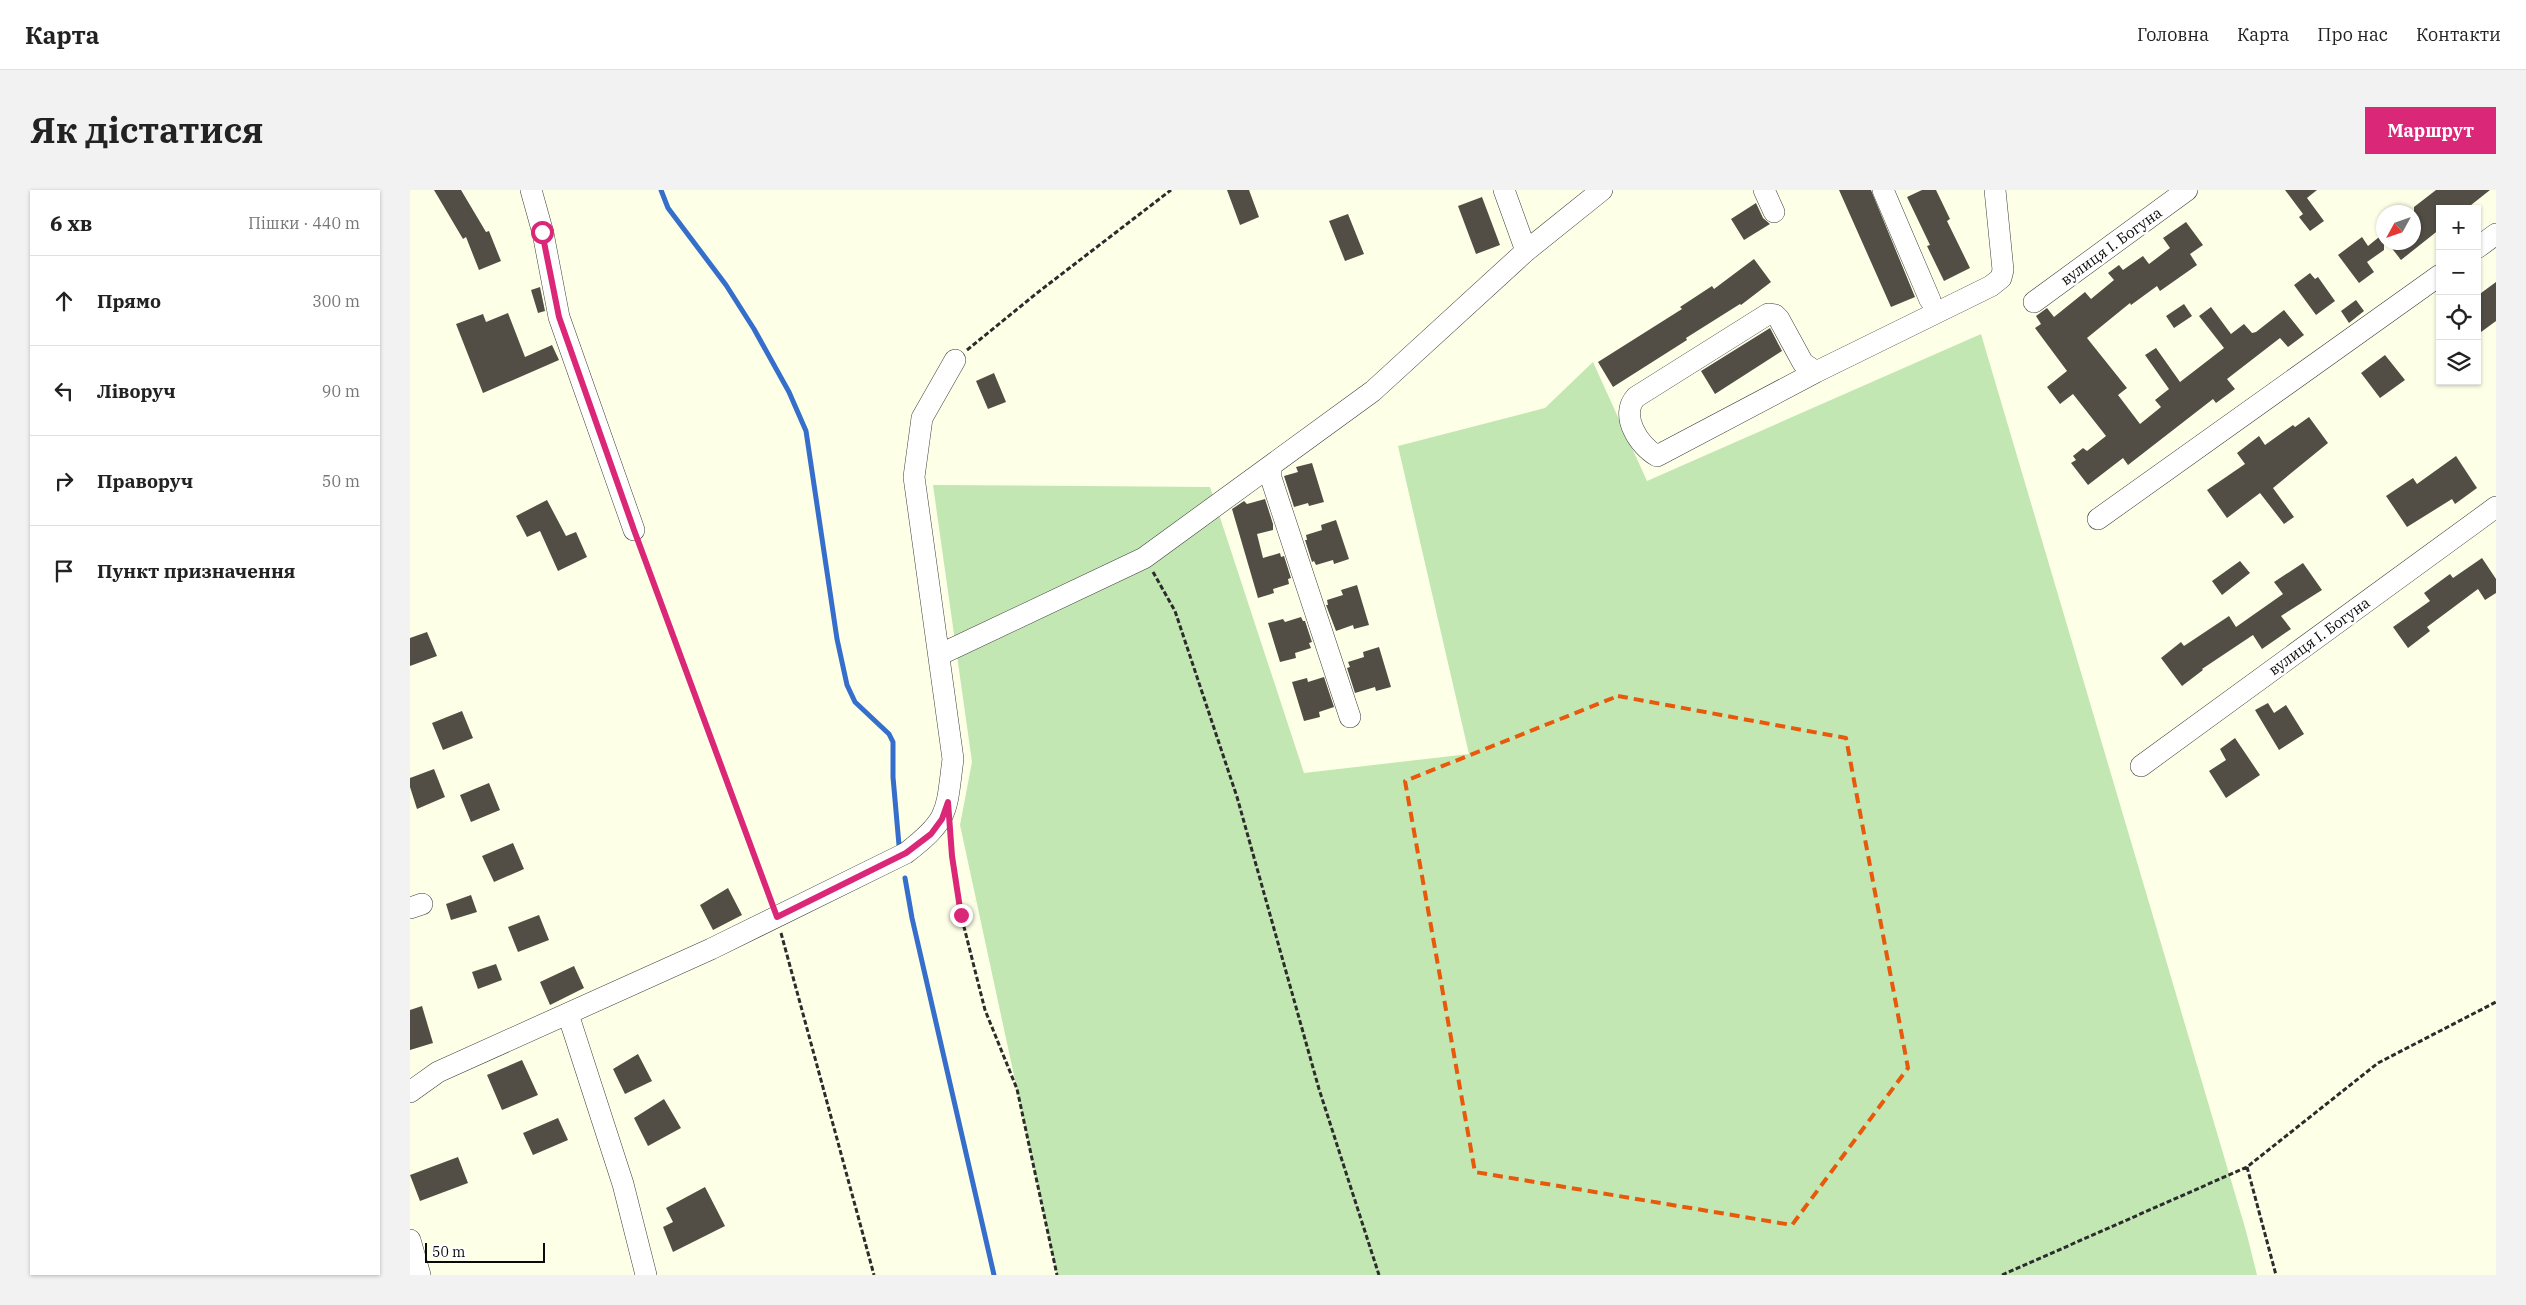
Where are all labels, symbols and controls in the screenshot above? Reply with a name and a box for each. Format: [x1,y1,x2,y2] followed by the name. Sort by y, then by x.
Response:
[25,19,100,51] text: Карта
[2137,23,2209,46] text: Головна
[2237,23,2289,46] text: Карта
[2317,23,2388,46] text: Про нас
[2416,23,2501,46] text: Контакти
[30,107,264,153] text: Як дістатися
[2365,107,2496,154] button: Маршрут
[2057,203,2165,289] street label: вулиця І. Богуна
[2376,205,2421,250] north arrow
[2436,205,2481,385] map controls
[2436,205,2481,250] button: +
[50,209,92,237] text: 6 хв
[248,213,360,233] text: Пішки · 440 m
[531,221,554,244] route start
[2436,250,2481,295] button: −
[50,287,78,315] icon: ahead
[97,289,161,313] text: Прямо
[312,291,360,311] text: 300 m
[2436,295,2481,340] button: locate
[2436,340,2481,385] button: layers
[50,377,78,405] icon: left
[97,379,176,403] text: Ліворуч
[322,381,360,401] text: 90 m
[50,467,78,495] icon: right
[97,469,193,493] text: Праворуч
[322,471,360,491] text: 50 m
[50,557,78,585] icon: arrive
[97,559,295,583] text: Пункт призначення
[2265,593,2373,679] street label: вулиця І. Богуна
[950,904,973,927] route end
[425,1240,545,1263] scale bar
[432,1243,465,1261] text: 50 m

